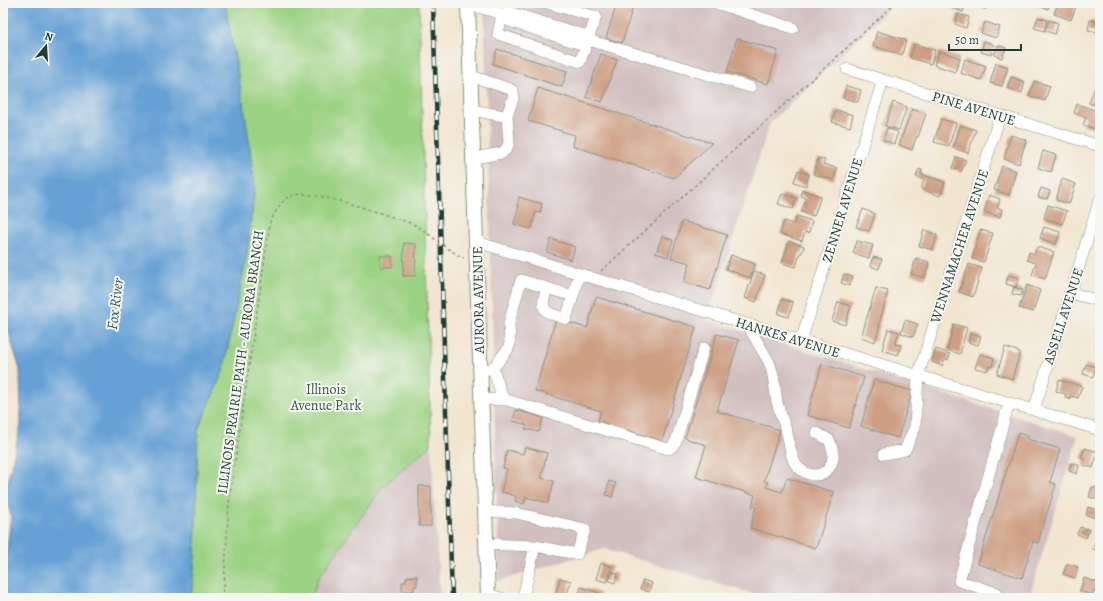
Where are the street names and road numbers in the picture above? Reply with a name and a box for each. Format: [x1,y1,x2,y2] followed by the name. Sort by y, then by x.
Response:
[930,87,1018,130] street label: PINE AVENUE
[818,156,867,265] street label: ZENNER AVENUE
[925,167,993,326] street label: WENNAMACHER AVENUE
[213,229,268,495] street label: ILLINOIS PRAIRIE PATH - AURORA BRANCH
[468,246,489,355] street label: AURORA AVENUE
[1039,266,1088,368] street label: ASSELL AVENUE
[733,313,842,362] street label: HANKES AVENUE

